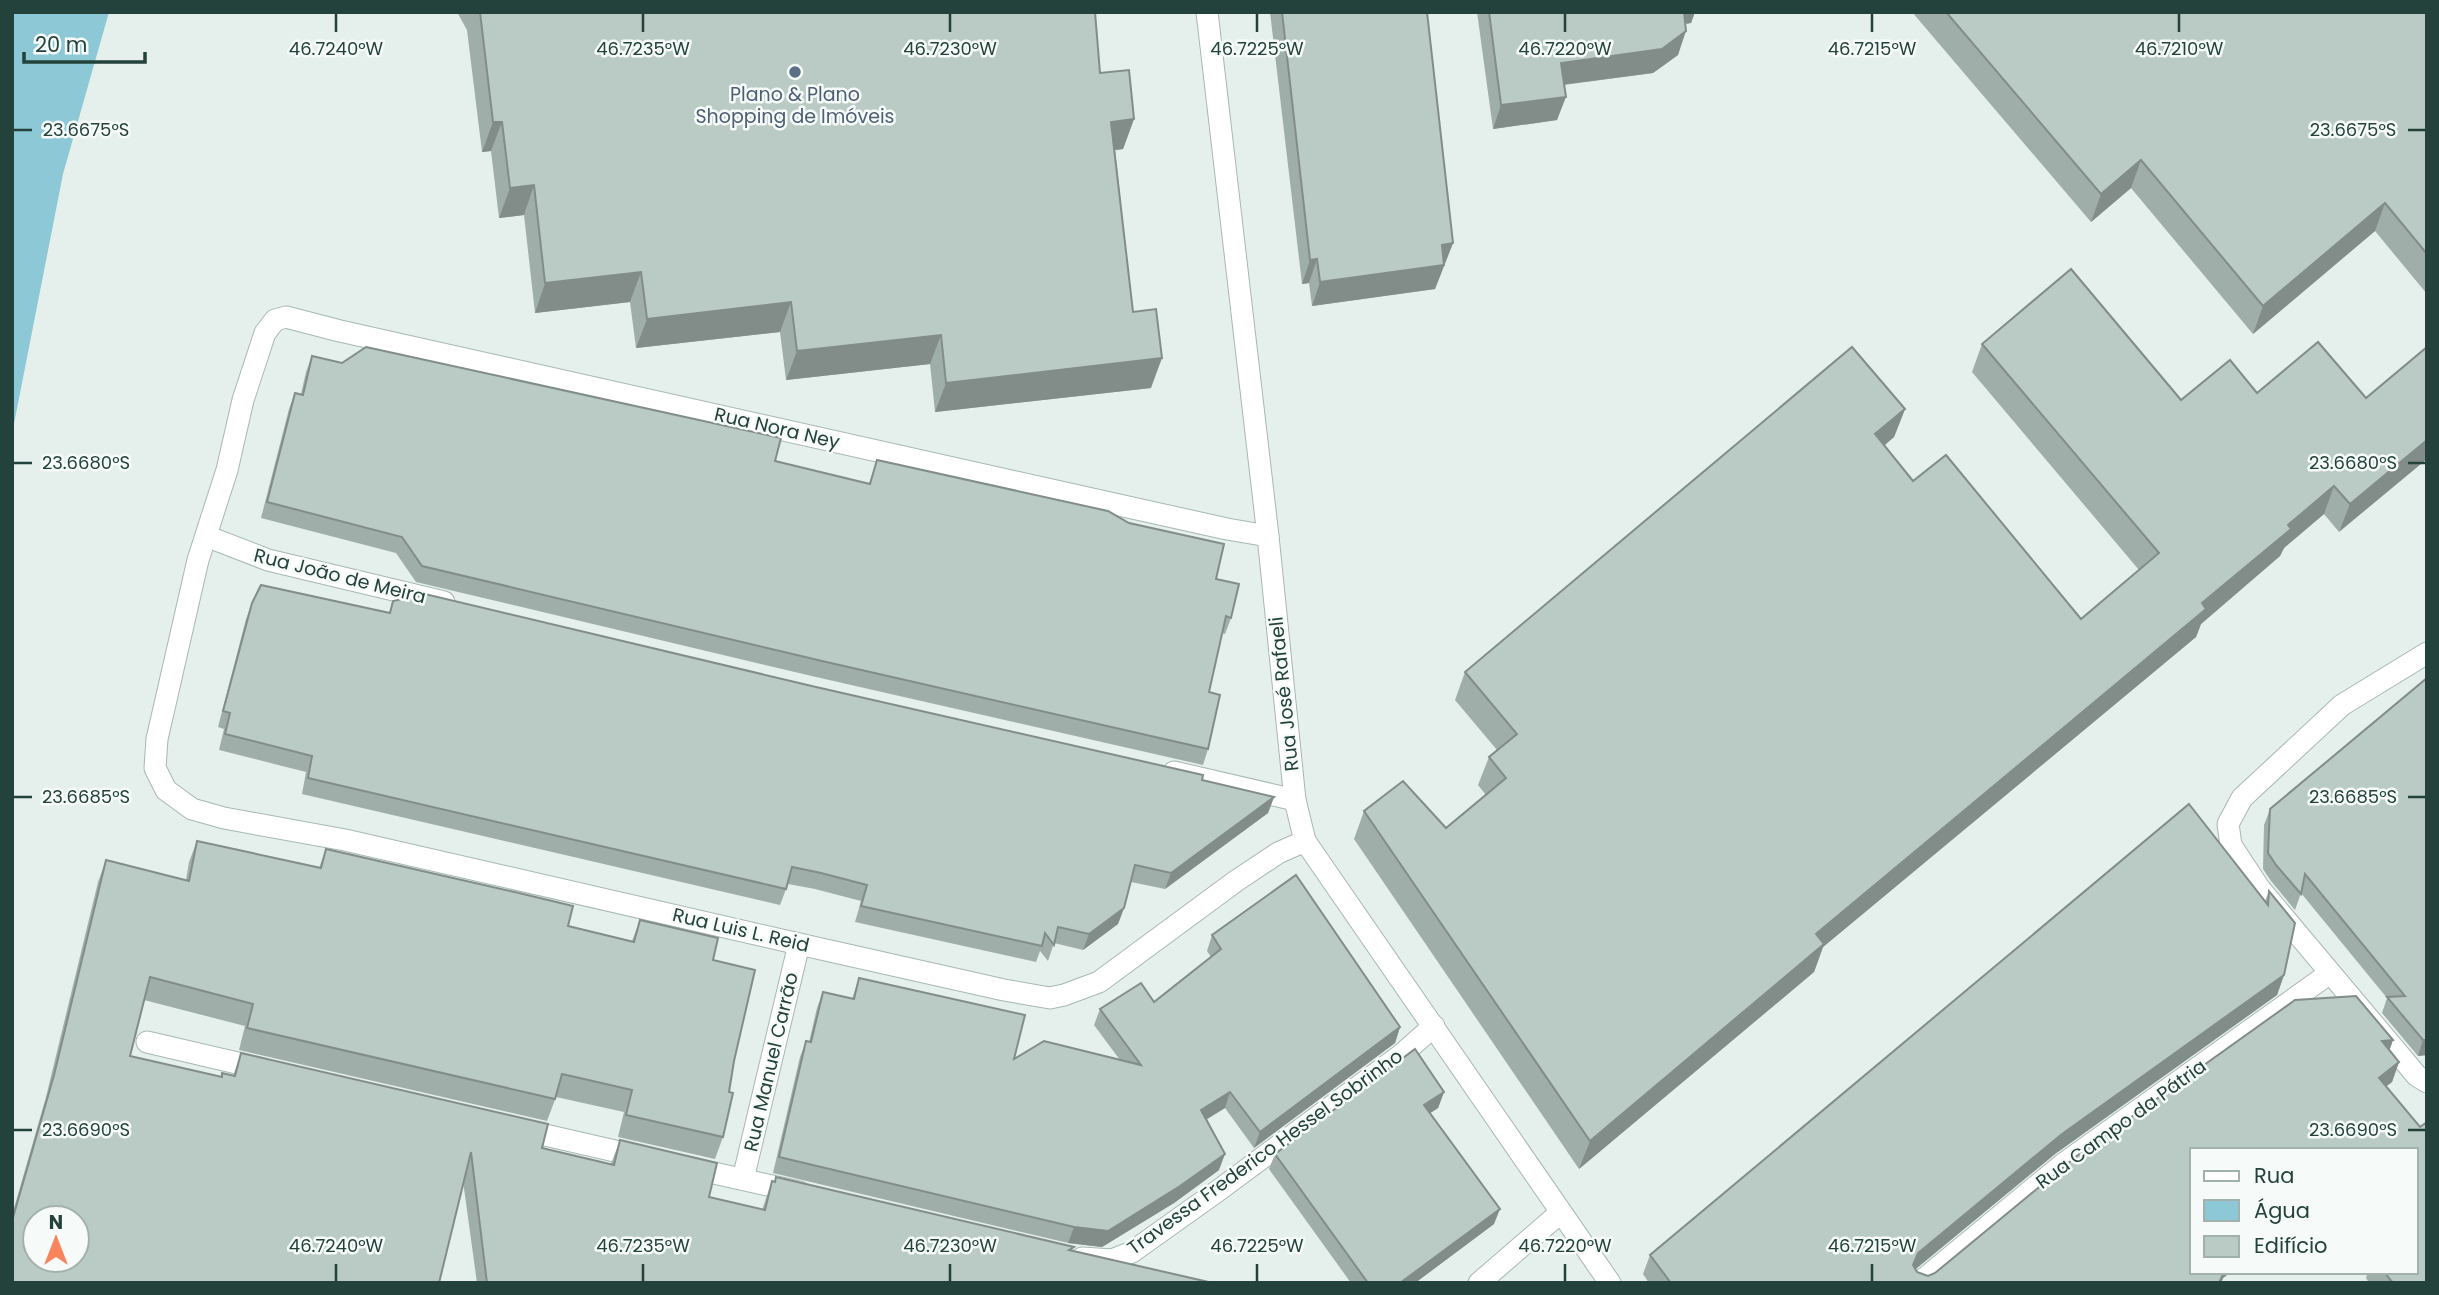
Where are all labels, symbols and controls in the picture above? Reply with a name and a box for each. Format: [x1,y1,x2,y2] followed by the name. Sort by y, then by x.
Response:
[24,21,145,65] scale bar
[35,30,88,59] text: 20 m
[289,36,384,61] text: 46.7240°W
[596,36,690,61] text: 46.7235°W
[903,36,997,61] text: 46.7230°W
[1210,36,1304,61] text: 46.7225°W
[1518,36,1612,61] text: 46.7220°W
[1828,36,1917,61] text: 46.7215°W
[2135,36,2224,61] text: 46.7210°W
[787,64,803,80] marker: Plano & Plano Shopping de Imóveis
[695,81,895,130] place label: Plano & Plano Shopping de Imóveis
[43,117,129,142] text: 23.6675°S
[2310,117,2396,142] text: 23.6675°S
[712,400,843,456] street label: Rua Nora Ney
[42,450,130,475] text: 23.6680°S
[2309,450,2397,475] text: 23.6680°S
[251,542,429,610] street label: Rua João de Meira
[1262,615,1306,773] street label: Rua José Rafaeli
[42,784,130,809] text: 23.6685°S
[2309,784,2397,809] text: 23.6685°S
[670,901,812,959] street label: Rua Luis L. Reid
[737,970,805,1154] street label: Rua Manuel Carrão
[1122,1043,1408,1261] street label: Travessa Frederico Hessel Sobrinho
[2030,1053,2212,1195] street label: Rua Campo da Pátria
[42,1117,130,1142] text: 23.6690°S
[2309,1117,2397,1142] text: 23.6690°S
[2190,1148,2418,1274] legend
[2254,1161,2294,1190] text: Rua
[2254,1196,2310,1225] text: Água
[21,1204,91,1274] north arrow
[49,1209,63,1236] text: N
[2254,1231,2328,1260] text: Edifício
[289,1233,384,1258] text: 46.7240°W
[596,1233,690,1258] text: 46.7235°W
[903,1233,997,1258] text: 46.7230°W
[1210,1233,1304,1258] text: 46.7225°W
[1518,1233,1612,1258] text: 46.7220°W
[1828,1233,1917,1258] text: 46.7215°W

